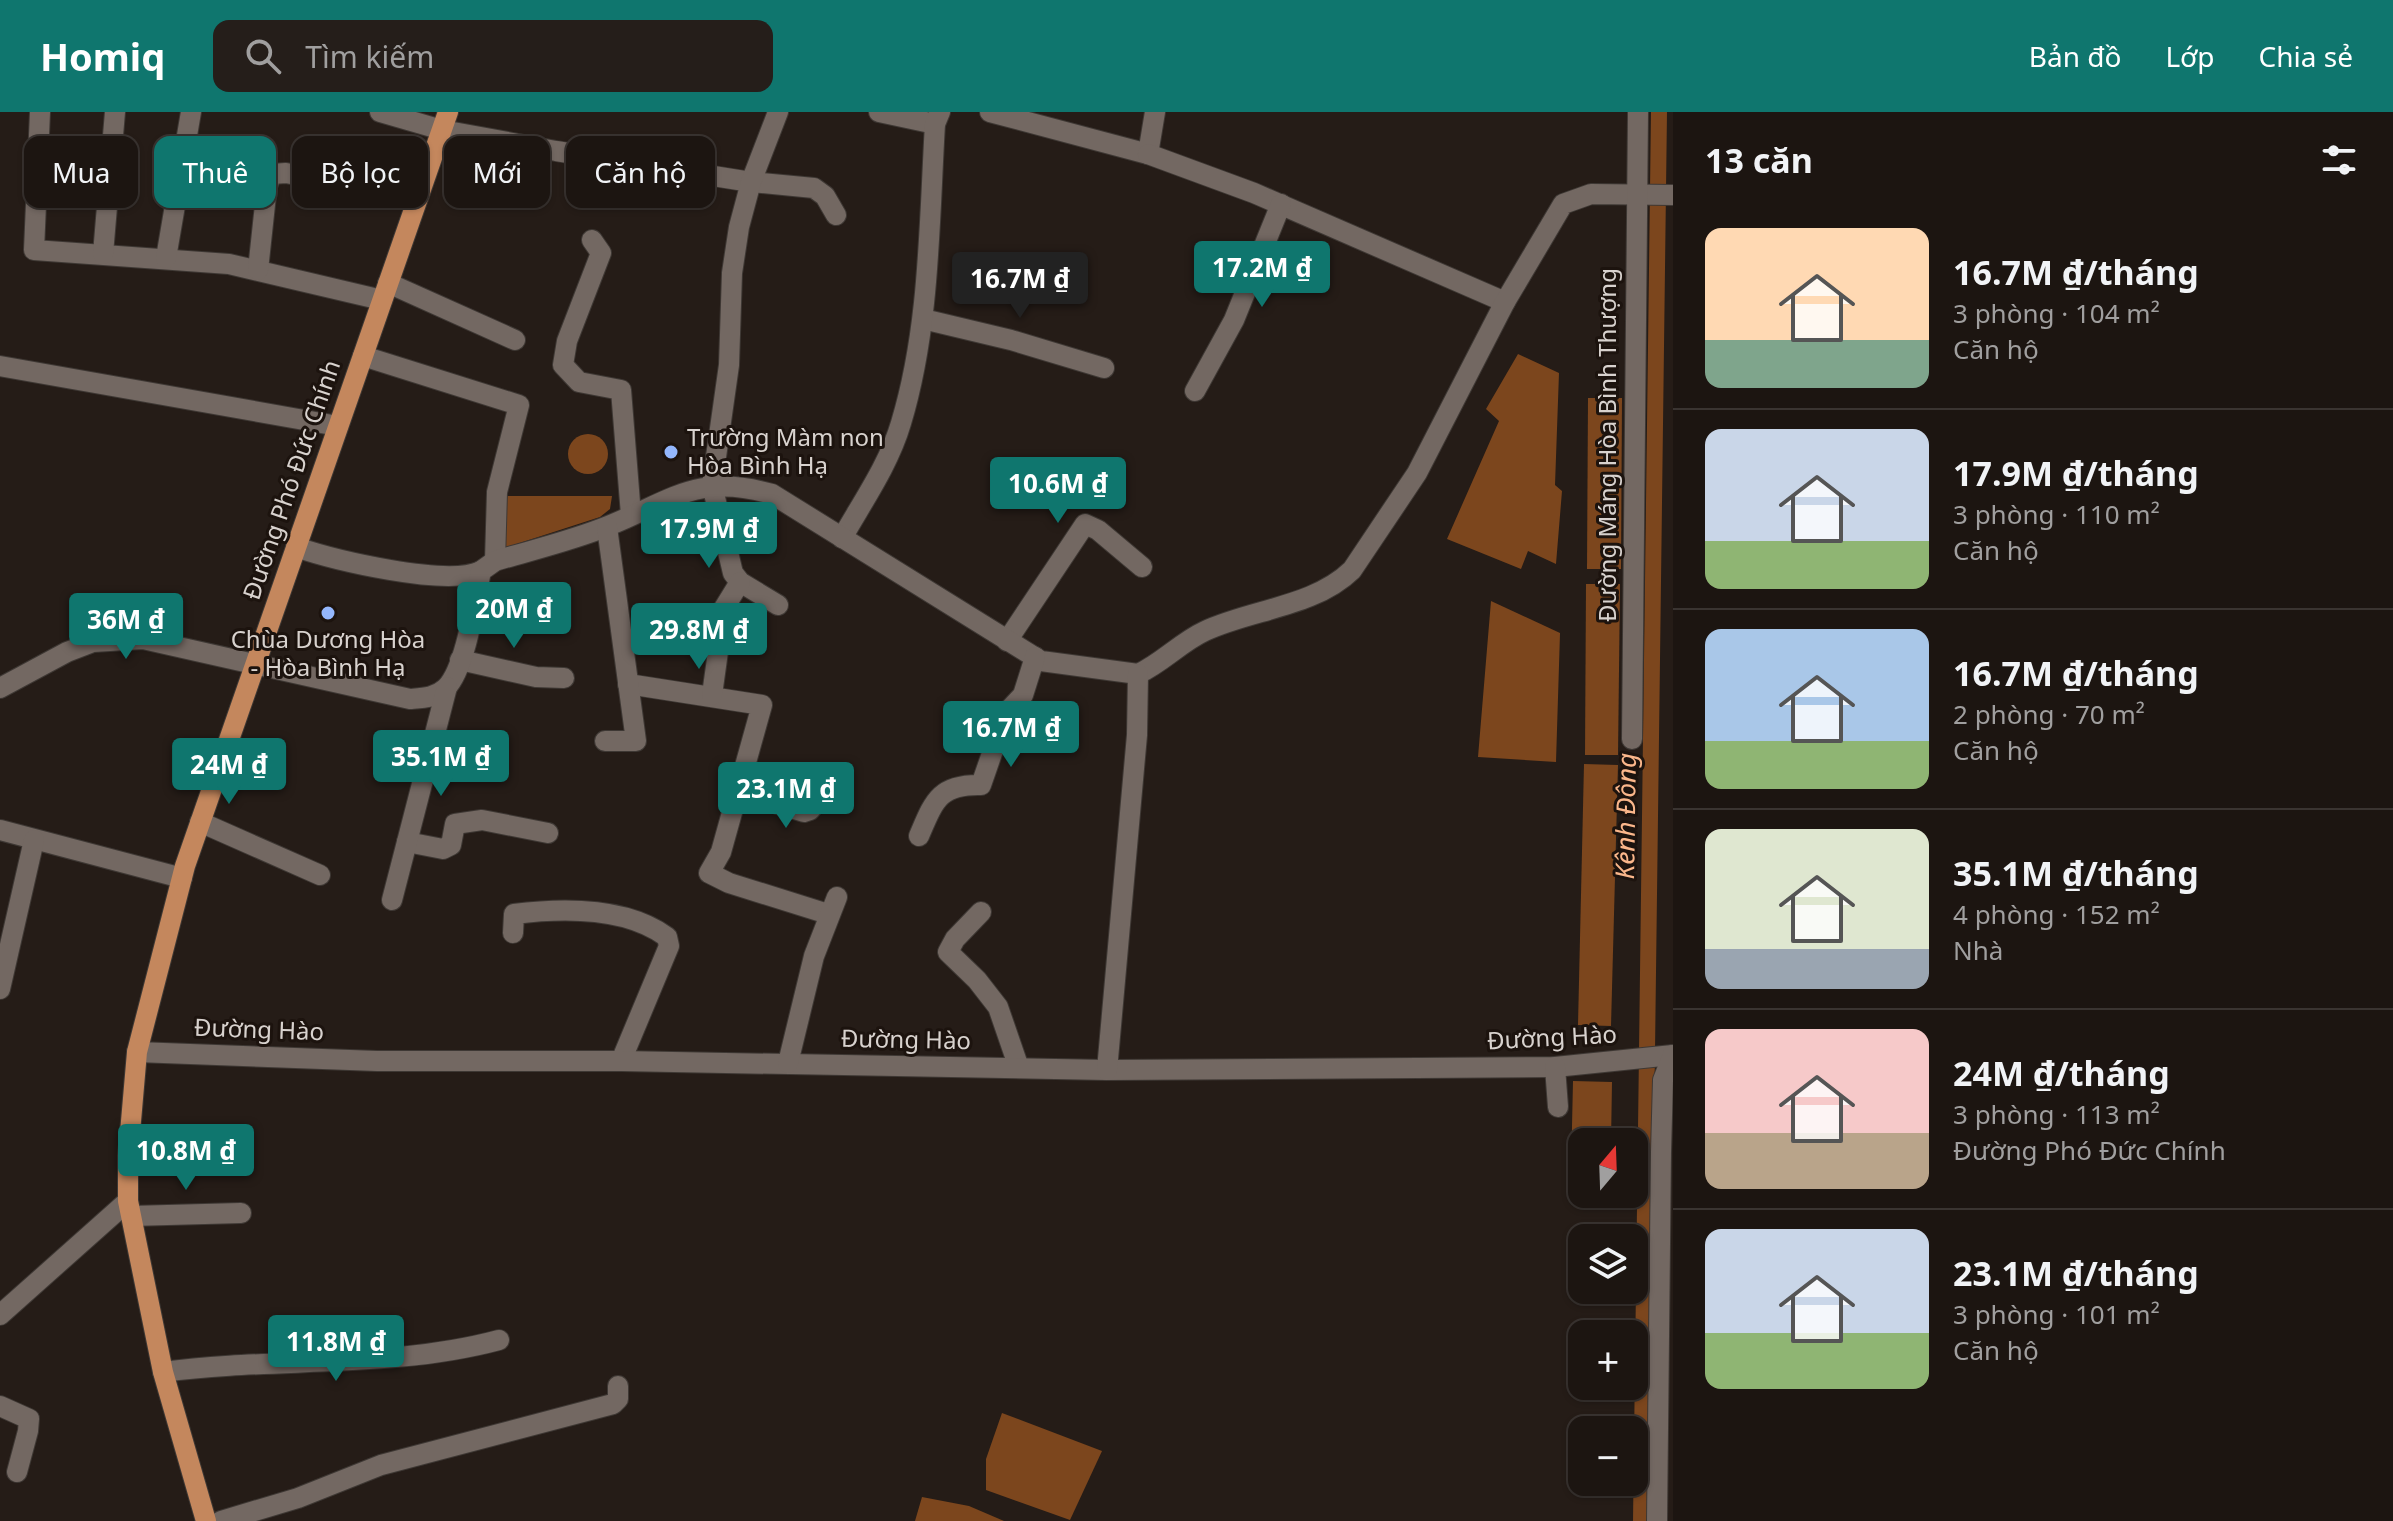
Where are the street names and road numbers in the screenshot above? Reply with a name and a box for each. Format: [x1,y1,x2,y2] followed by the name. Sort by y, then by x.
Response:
[1590,268,1623,622] street label: Đường Máng Hòa Bình Thượng
[234,355,347,604] street label: Đường Phó Đức Chính
[193,1010,325,1047] street label: Đường Hào
[1486,1017,1618,1056] street label: Đường Hào
[841,1021,971,1056] street label: Đường Hào

